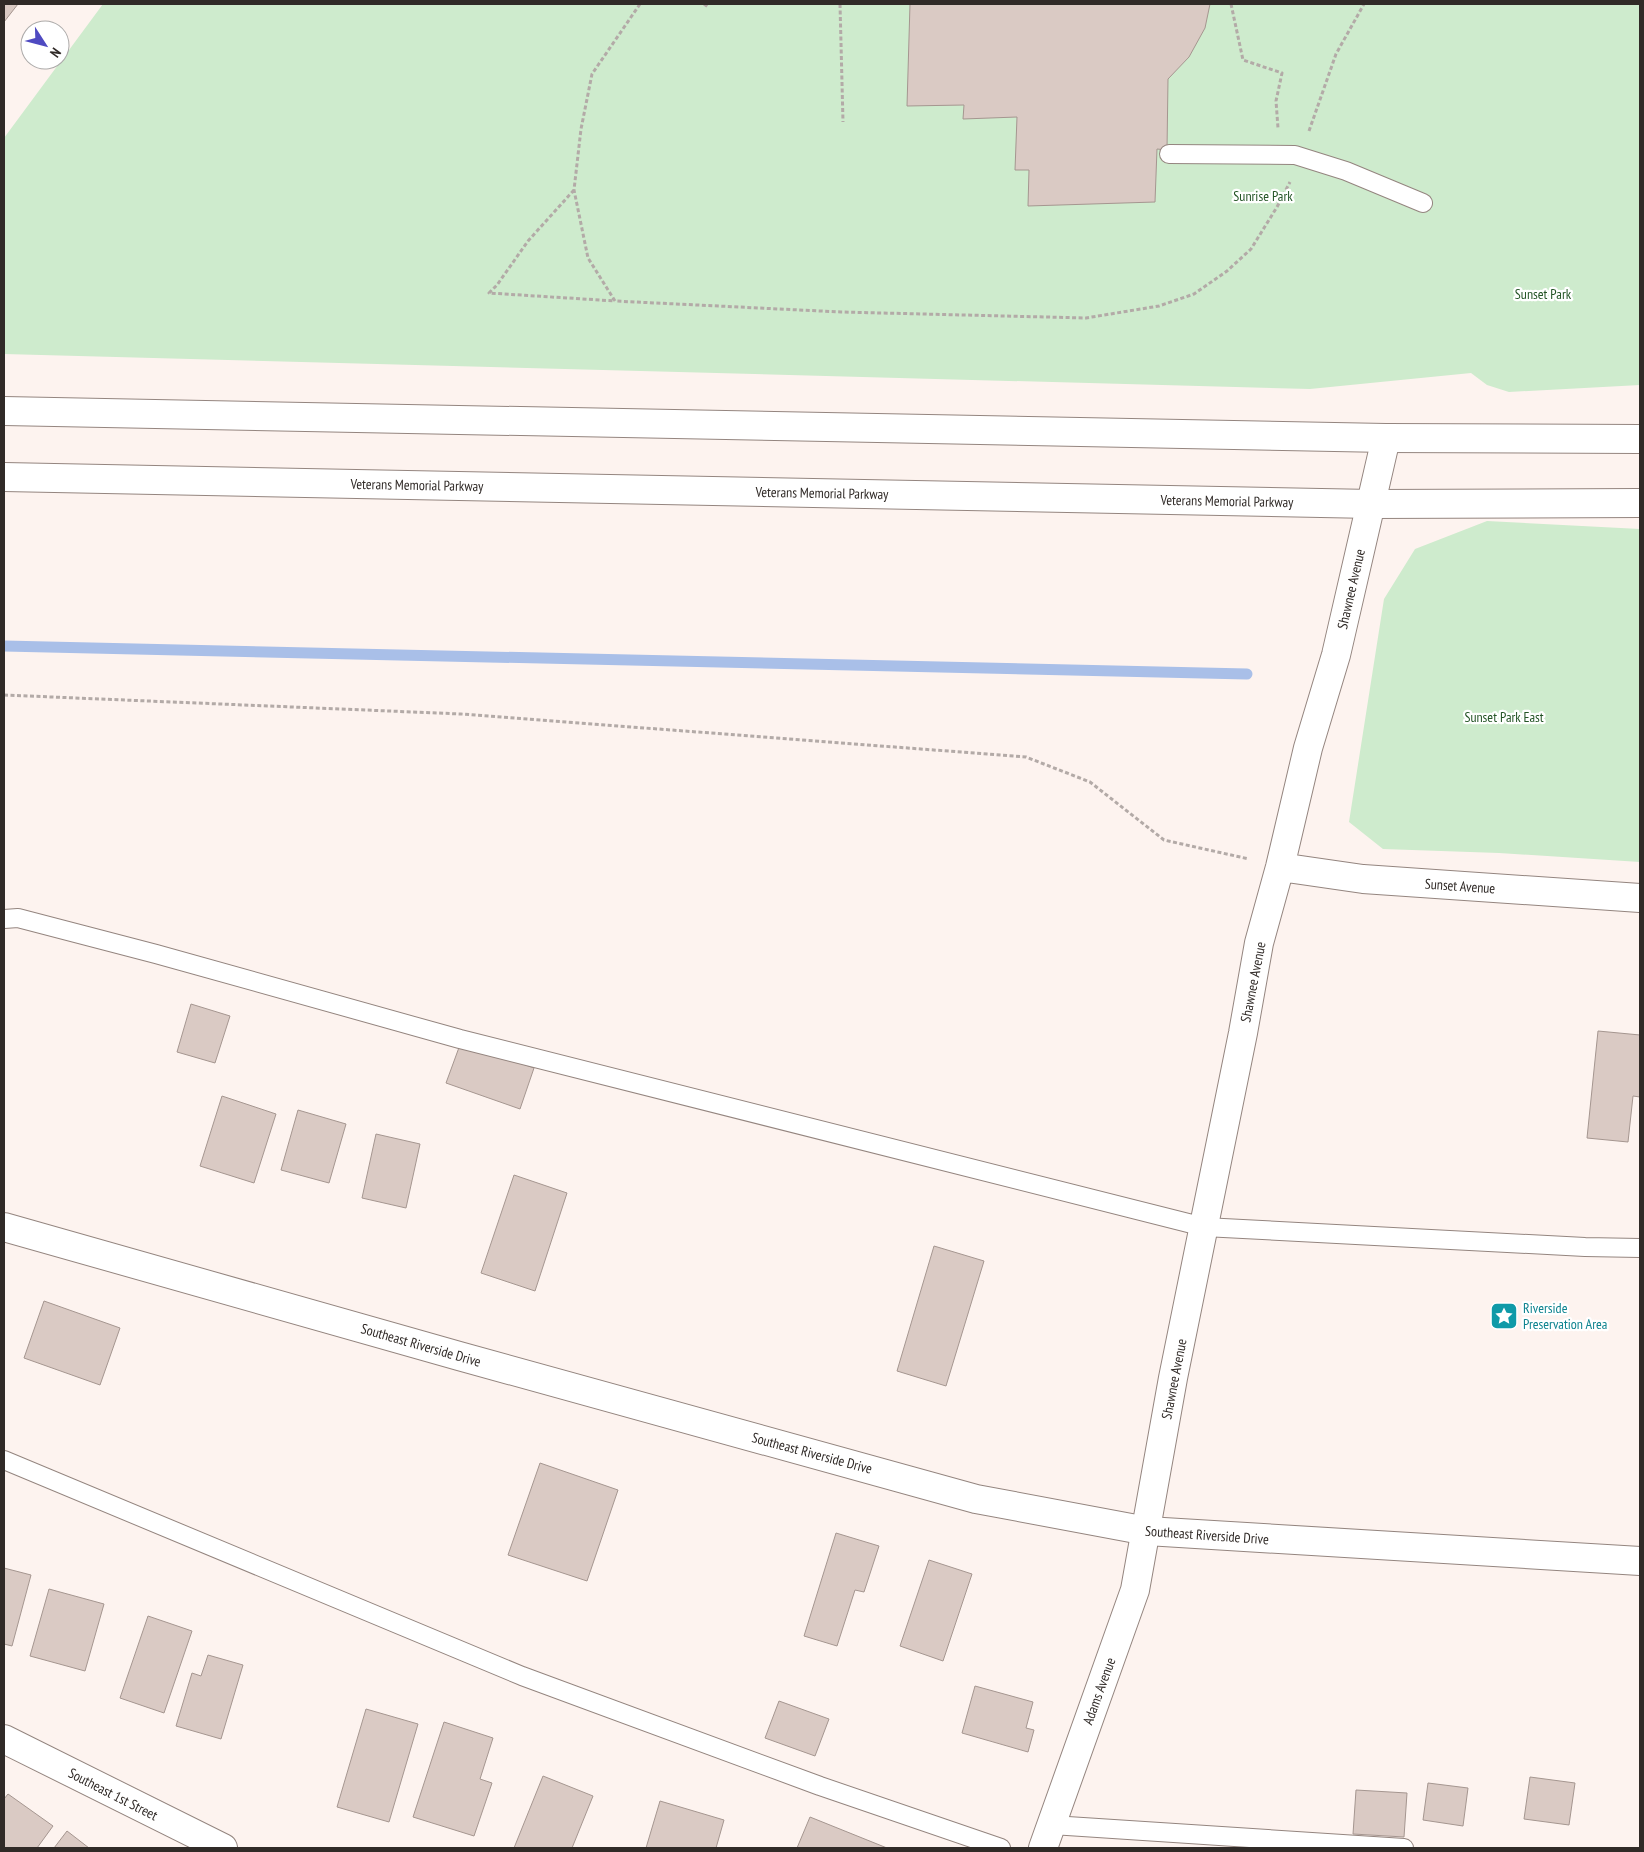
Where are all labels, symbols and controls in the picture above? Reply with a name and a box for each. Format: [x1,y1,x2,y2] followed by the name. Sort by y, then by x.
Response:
[20,20,70,70] north arrow
[46,44,65,61] text: N
[1233,187,1293,205] park label: Sunrise Park
[1515,285,1572,303] park label: Sunset Park
[349,475,484,495] street label: Veterans Memorial Parkway
[754,483,889,503] street label: Veterans Memorial Parkway
[1159,491,1294,511] street label: Veterans Memorial Parkway
[1333,547,1369,631] street label: Shawnee Avenue
[1464,708,1544,726] park label: Sunset Park East
[1424,875,1496,897] street label: Sunset Avenue
[1236,940,1270,1024] street label: Shawnee Avenue
[1523,1299,1607,1333] place label: Riverside Preservation Area
[1489,1301,1519,1331] place icon: Riverside Preservation Area
[359,1319,483,1371] street label: Southeast Riverside Drive
[1157,1337,1191,1421] street label: Shawnee Avenue
[750,1428,874,1478] street label: Southeast Riverside Drive
[1145,1522,1270,1548] street label: Southeast Riverside Drive
[1079,1655,1120,1727] street label: Adams Avenue
[65,1764,161,1824] street label: Southeast 1st Street

